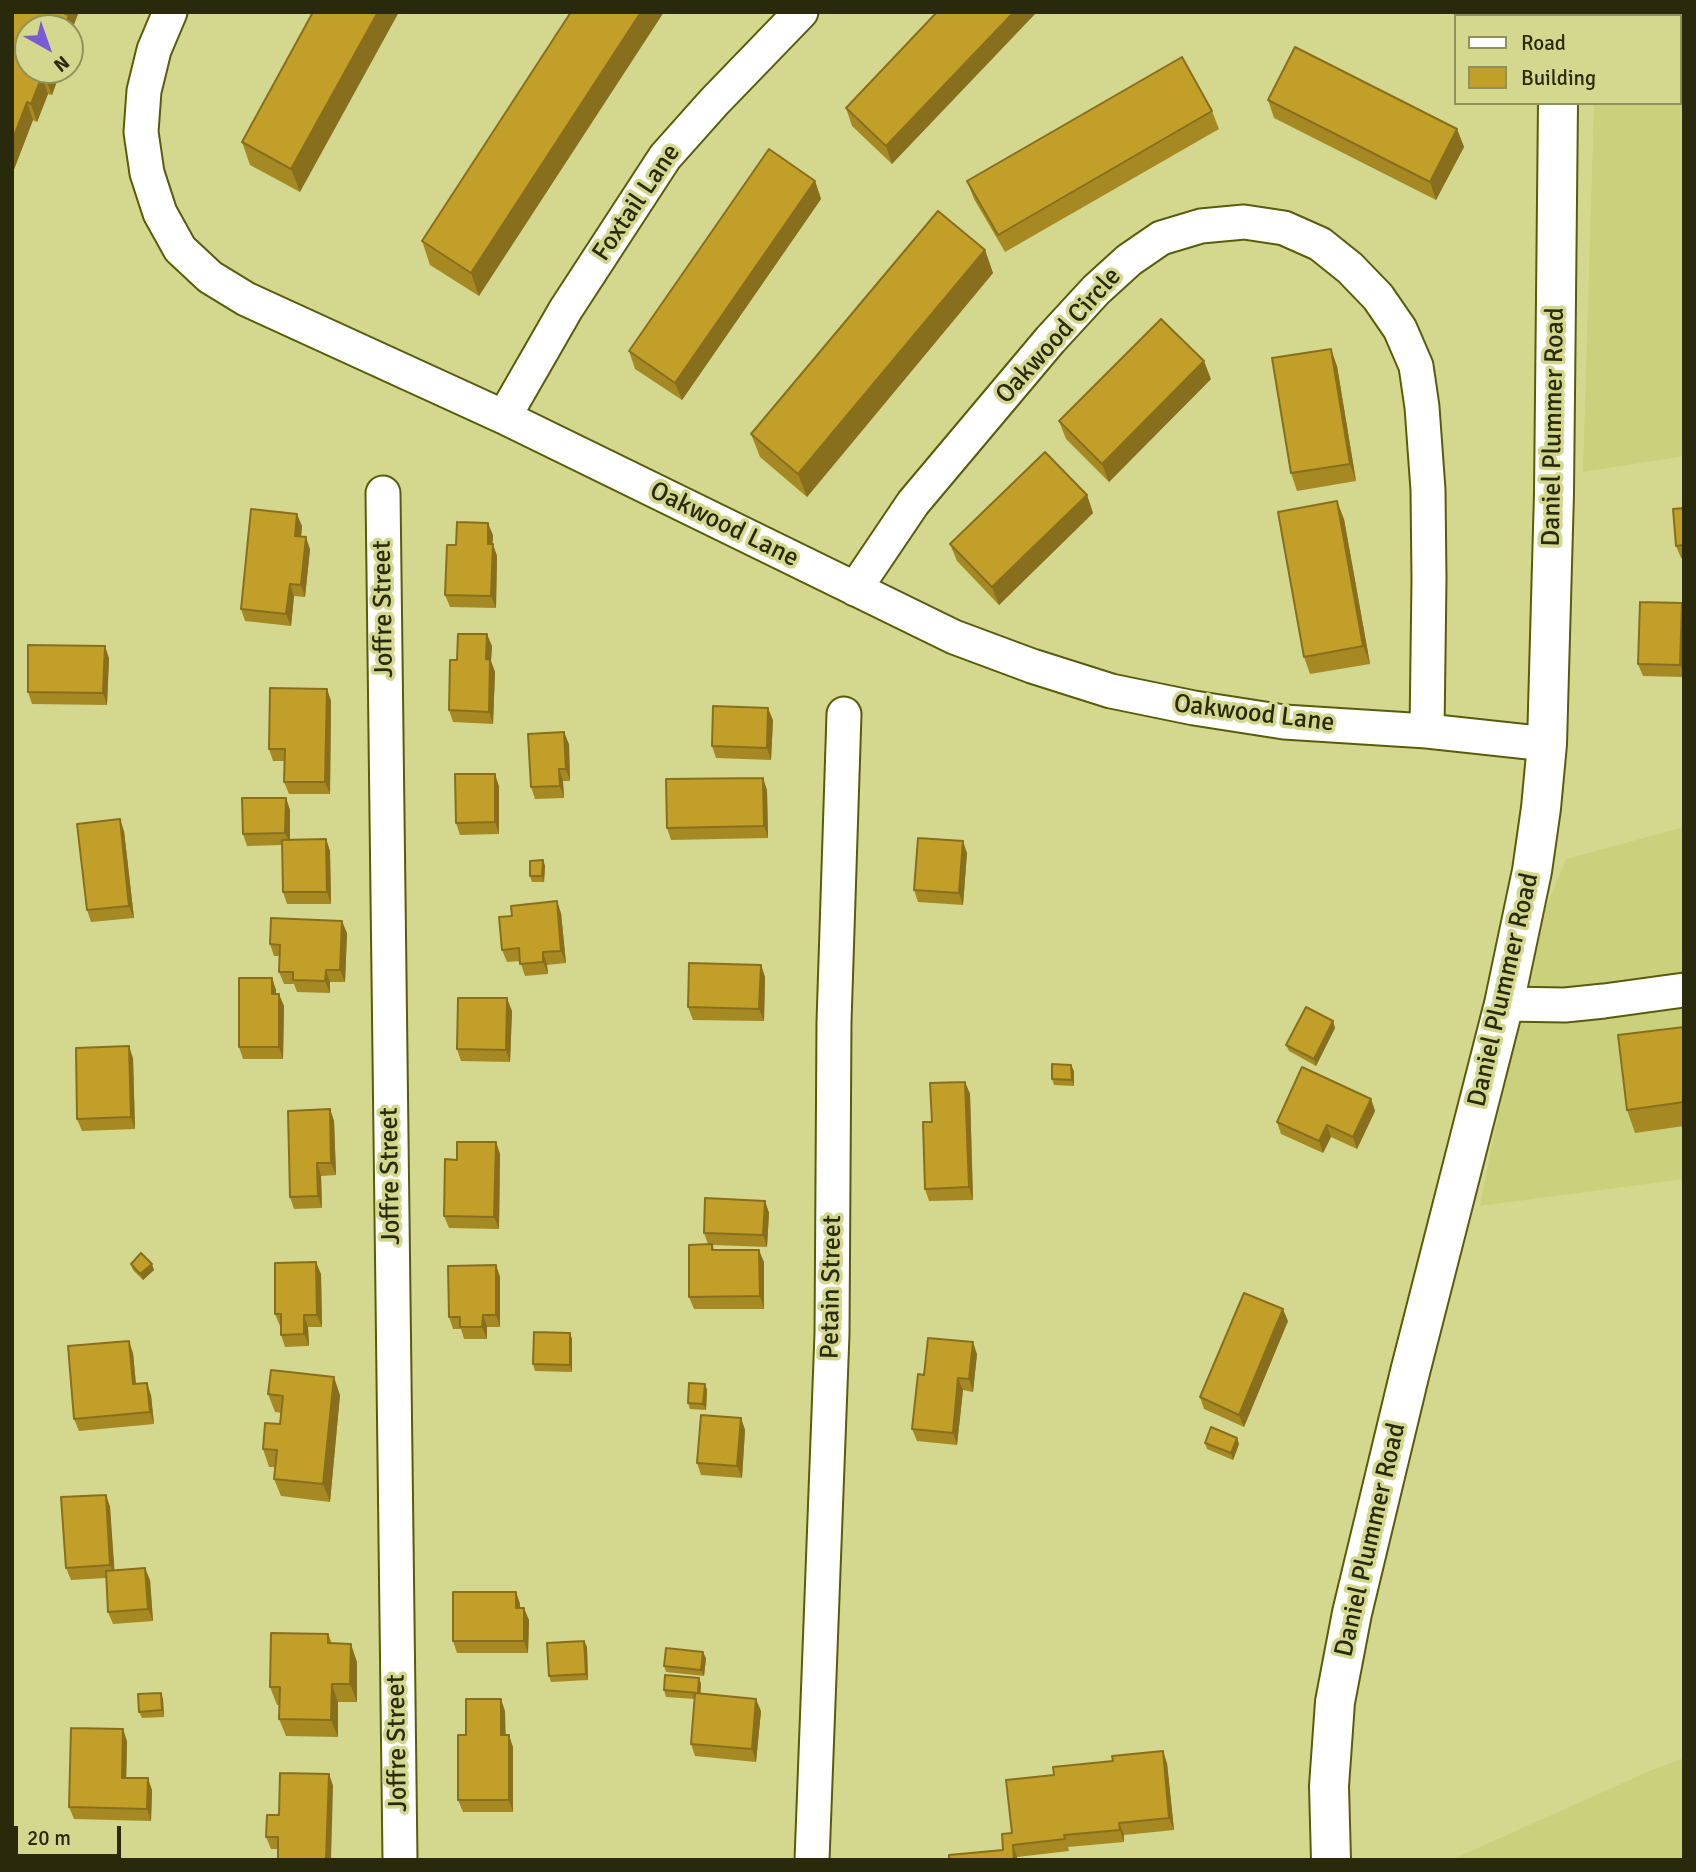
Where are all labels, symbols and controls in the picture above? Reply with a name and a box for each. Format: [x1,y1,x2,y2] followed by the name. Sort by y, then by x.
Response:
[14,14,84,84] north arrow
[1454,14,1682,105] legend
[1521,30,1566,56] text: Road
[48,50,74,77] text: N
[1521,65,1596,91] text: Building
[587,139,687,267] street label: Foxtail Lane
[990,261,1128,411] street label: Oakwood Circle
[1536,307,1572,547] street label: Daniel Plummer Road
[645,476,803,574] street label: Oakwood Lane
[367,540,401,678] street label: Joffre Street
[1172,689,1336,739] street label: Oakwood Lane
[1462,870,1546,1110] street label: Daniel Plummer Road
[374,1107,408,1245] street label: Joffre Street
[815,1215,849,1359] street label: Petain Street
[1329,1420,1413,1660] street label: Daniel Plummer Road
[381,1674,415,1812] street label: Joffre Street
[18,1812,124,1856] scale bar
[27,1825,71,1851] text: 20 m

